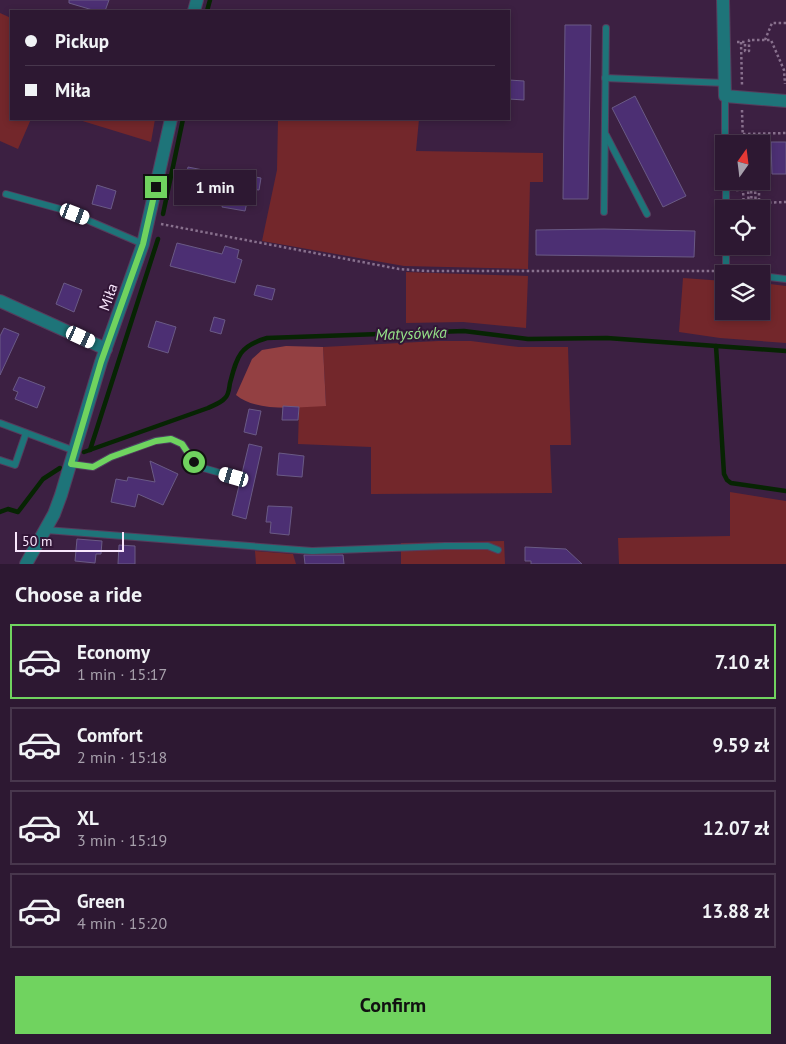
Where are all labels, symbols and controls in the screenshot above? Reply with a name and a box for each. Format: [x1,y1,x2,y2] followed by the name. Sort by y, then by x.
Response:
[55,29,109,53] text: Pickup
[55,78,91,102] text: Miła
[715,135,770,190] north arrow
[715,135,770,320] map controls
[174,170,256,204] callout: 1 min
[145,176,167,198] route end
[195,177,235,197] text: 1 min
[715,200,770,255] button: locate
[58,202,91,226] car
[715,265,770,320] button: layers
[94,281,122,313] street label: Miła
[375,322,447,344] water label: Matysówka
[64,324,97,350] car
[183,451,205,473] route start
[217,466,250,488] car
[15,529,124,552] scale bar
[22,532,52,550] text: 50 m
[15,580,142,608] text: Choose a ride
[17,639,62,684] icon: car
[77,640,150,664] text: Economy
[715,650,769,674] text: 7.10 zł
[77,664,167,684] text: 1 min · 15:17
[17,722,62,767] icon: car
[77,723,143,747] text: Comfort
[712,733,769,757] text: 9.59 zł
[77,747,167,767] text: 2 min · 15:18
[17,805,62,850] icon: car
[77,806,99,830] text: XL
[703,816,769,840] text: 12.07 zł
[77,830,167,850] text: 3 min · 15:19
[17,888,62,933] icon: car
[77,889,125,913] text: Green
[702,899,769,923] text: 13.88 zł
[77,913,167,933] text: 4 min · 15:20
[15,976,771,1034] button: Confirm

